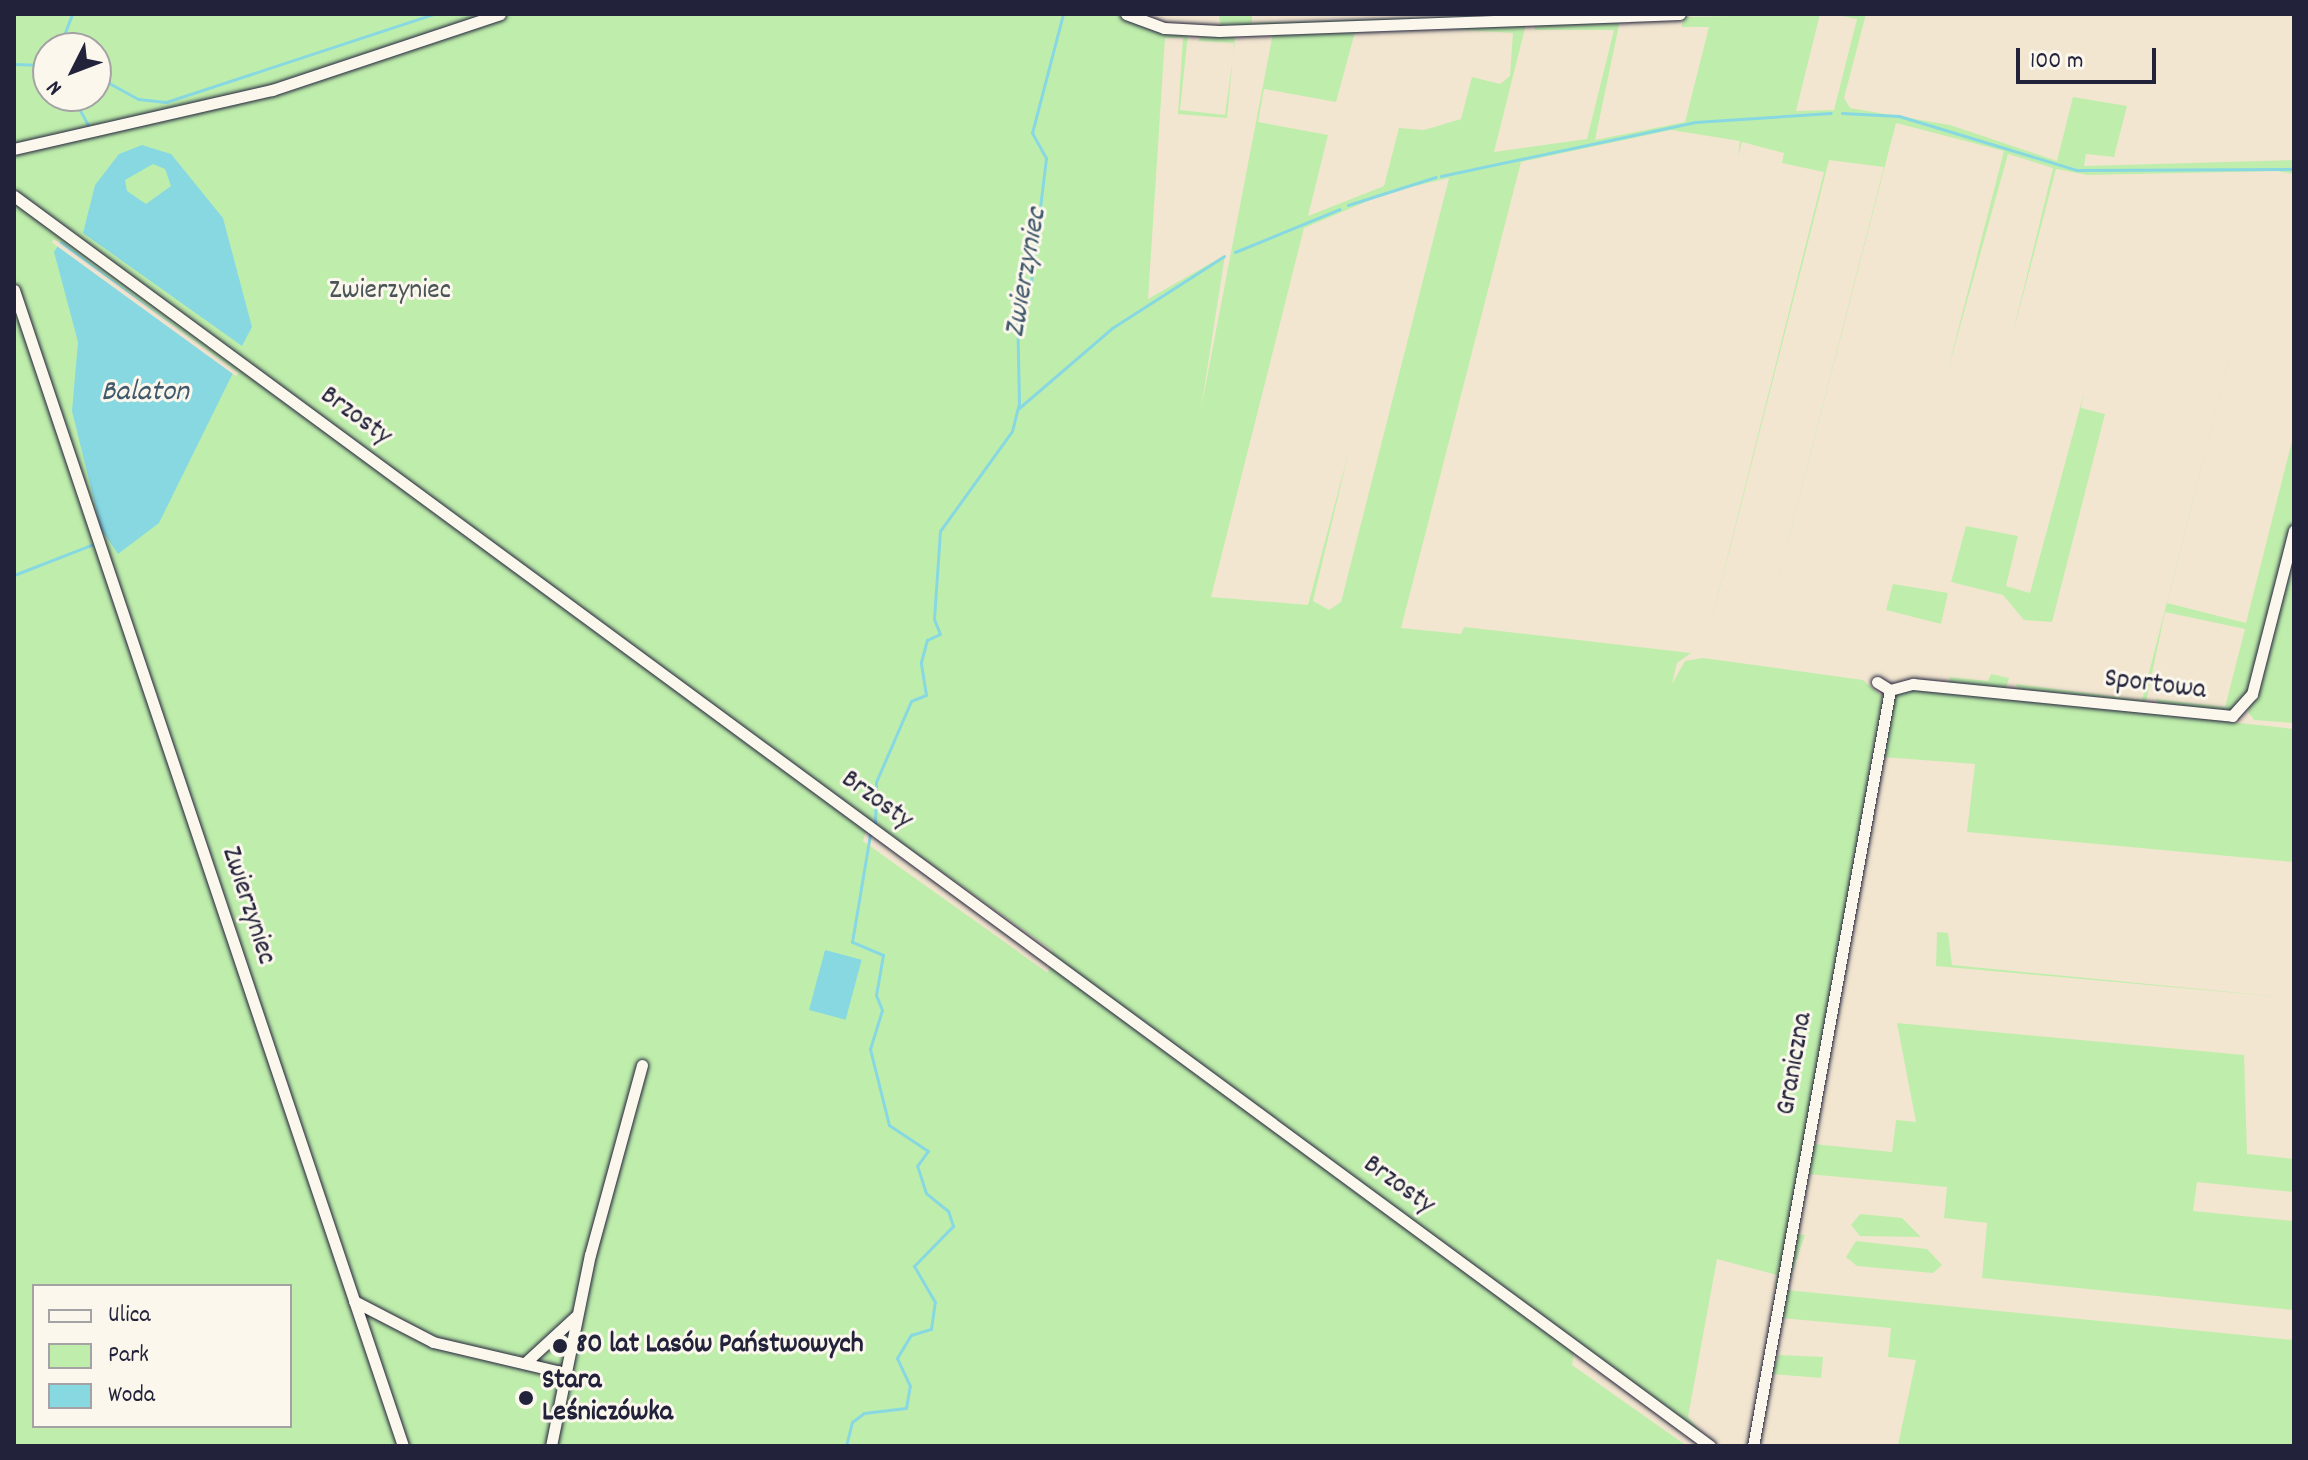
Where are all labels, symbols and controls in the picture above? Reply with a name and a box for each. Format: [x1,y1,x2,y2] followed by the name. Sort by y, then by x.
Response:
[32,32,112,112] north arrow
[2020,32,2160,82] scale bar
[2030,45,2083,79] text: 100 m
[40,73,70,101] text: N
[999,206,1057,340] water label: Zwierzyniec
[329,275,451,309] park label: Zwierzyniec
[101,376,189,412] water label: Balaton
[313,380,397,454] street label: Brzosty
[2102,663,2208,709] street label: Sportowa
[834,764,918,838] street label: Brzosty
[212,843,282,969] street label: Zwierzyniec
[1770,1010,1822,1118] street label: Graniczna
[1356,1149,1440,1223] street label: Brzosty
[32,1284,292,1428] legend
[108,1299,151,1333] text: Ulica
[576,1329,864,1363] place label: 80 lat Lasów Państwowych
[551,1337,569,1355] marker: 80 lat Lasów Państwowych
[108,1339,149,1373] text: Park
[542,1365,673,1431] place label: Stara Leśniczówka
[108,1379,155,1413] text: Woda
[517,1389,535,1407] marker: Stara Leśniczówka

